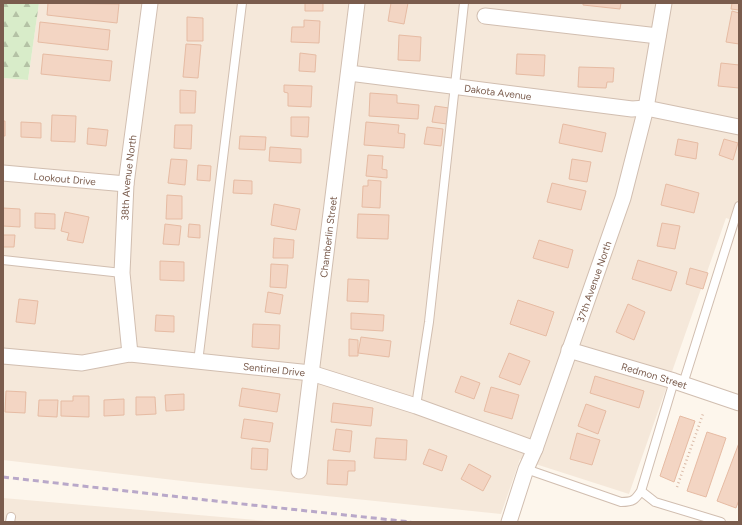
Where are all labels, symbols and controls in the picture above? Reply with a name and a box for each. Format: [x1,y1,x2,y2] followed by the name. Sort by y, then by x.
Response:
[463,81,533,103] street label: Dakota Avenue
[118,134,139,221] street label: 38th Avenue North
[33,169,97,188] street label: Lookout Drive
[317,195,340,278] street label: Chamberlin Street
[573,239,614,324] street label: 37th Avenue North
[242,359,306,379] street label: Sentinel Drive
[620,359,689,392] street label: Redmon Street

